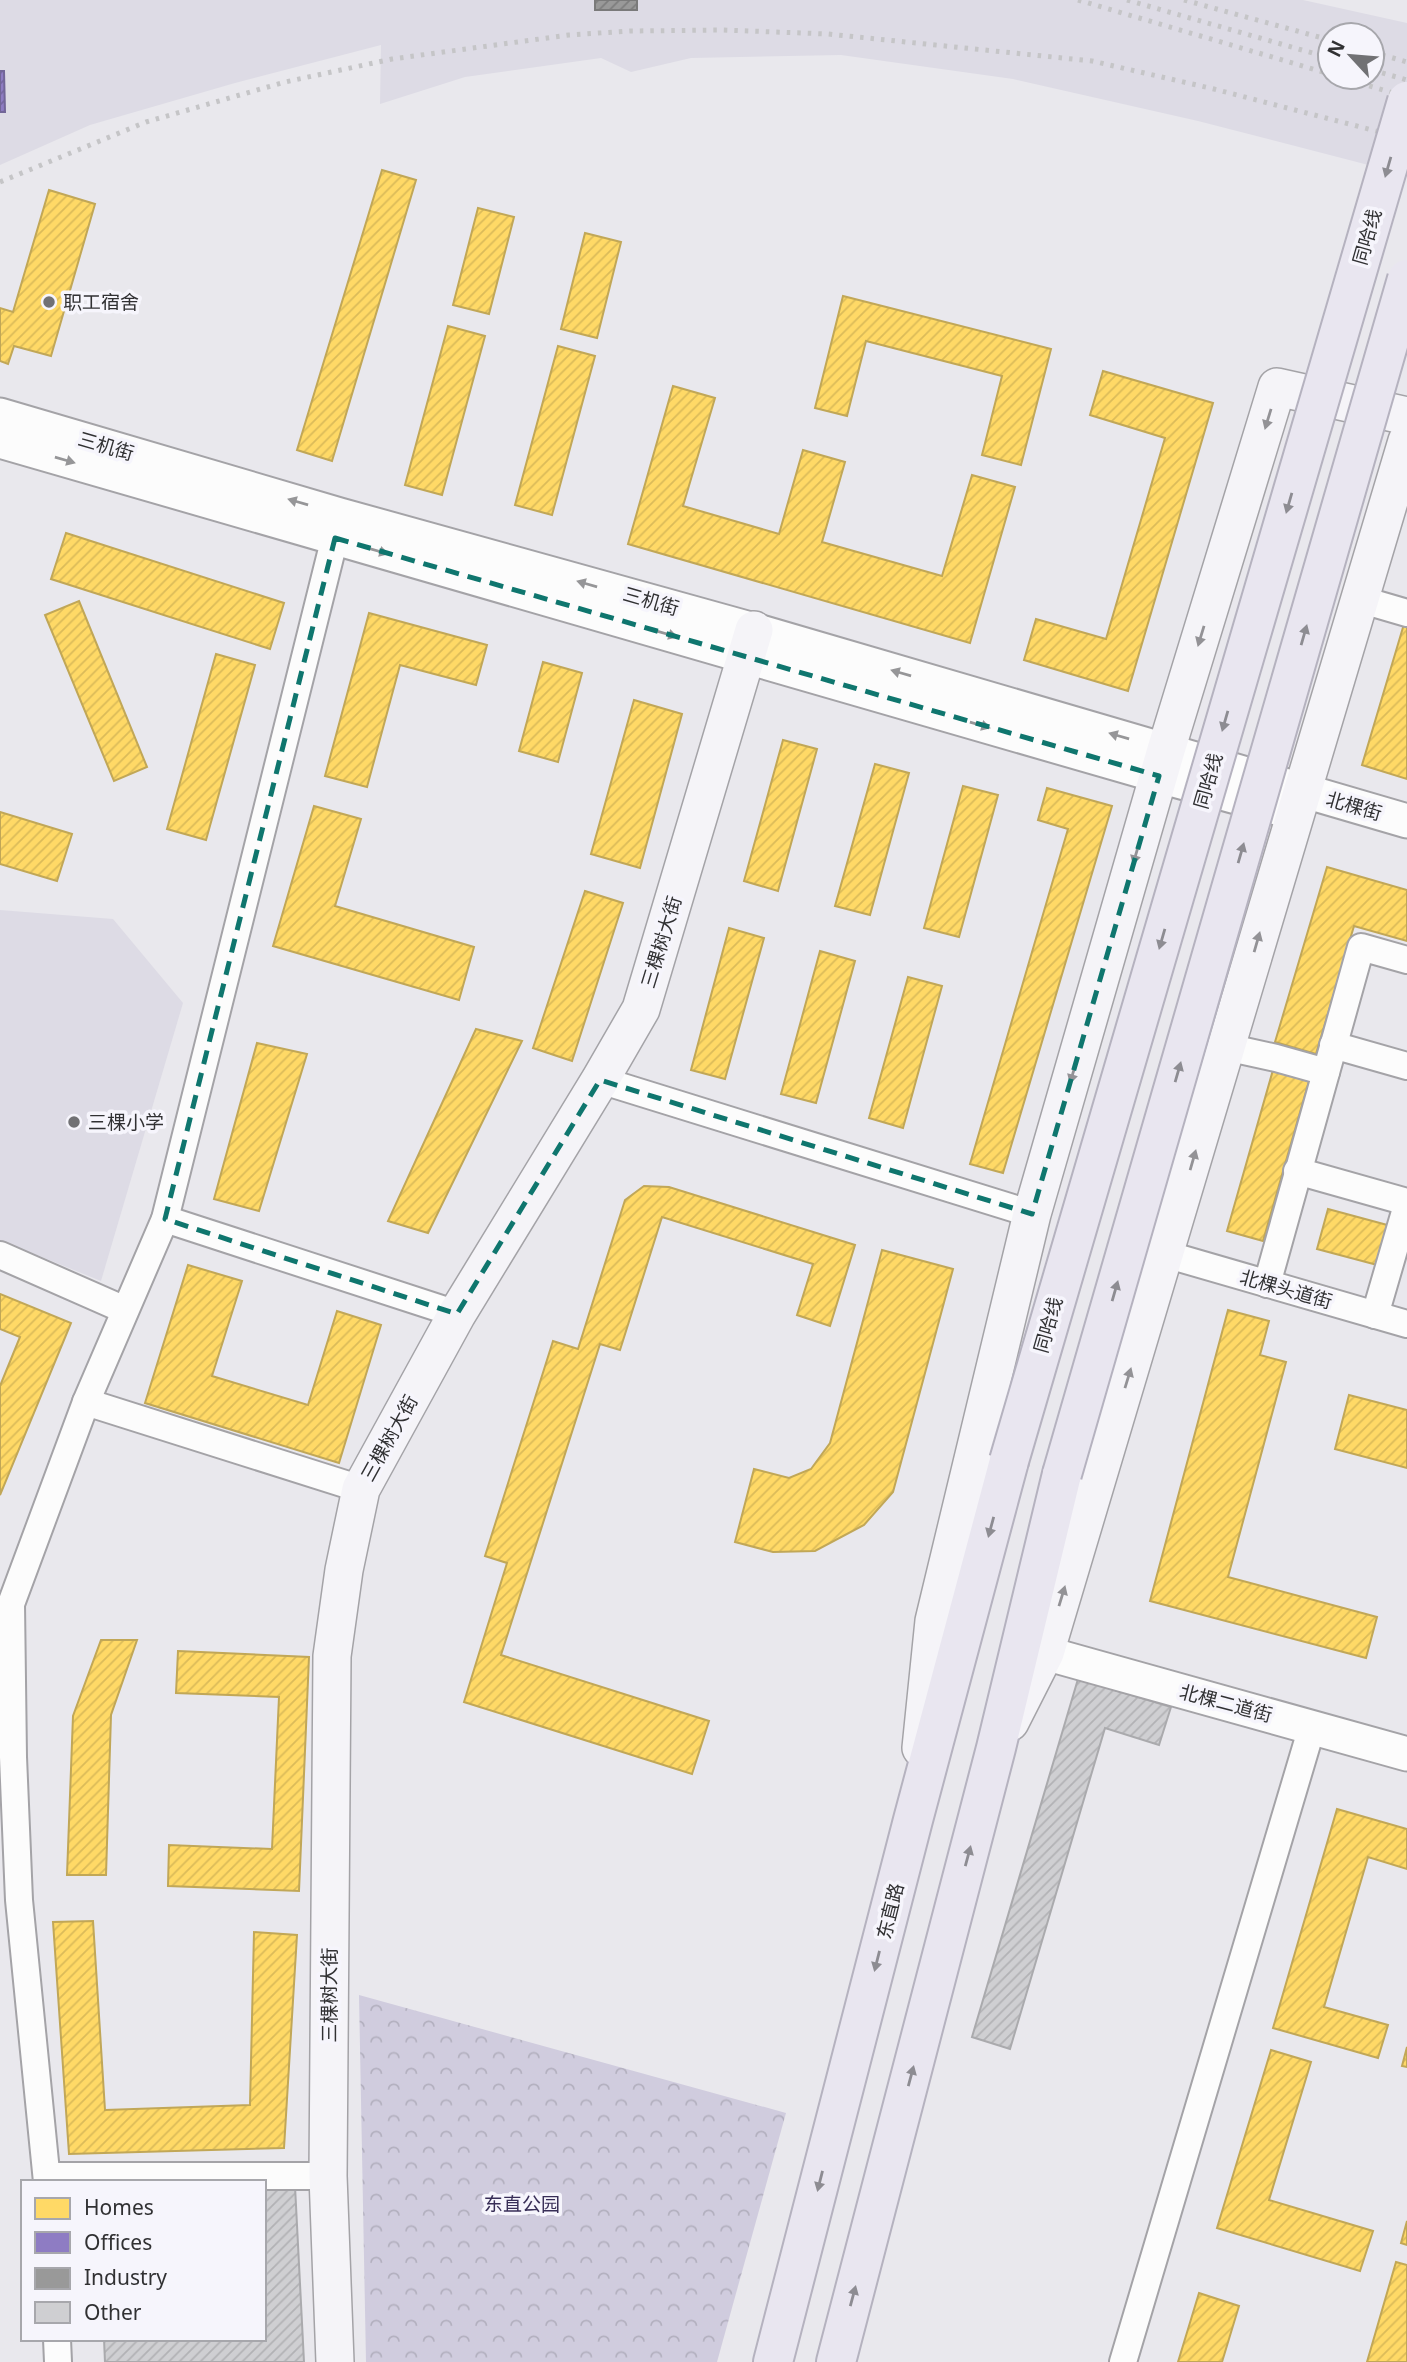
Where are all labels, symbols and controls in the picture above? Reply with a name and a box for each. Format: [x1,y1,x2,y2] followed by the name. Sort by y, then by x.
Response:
[1316,21,1386,91] north arrow
[1321,36,1351,61] text: N
[1382,156,1392,177] one-way arrow
[1347,206,1387,268] street label: 同哈线
[63,289,139,315] place label: 职工宿舍
[41,294,57,310] marker: 职工宿舍
[1262,408,1272,429] one-way arrow
[75,426,137,466] street label: 三机街
[55,456,76,466] one-way arrow
[1284,492,1294,513] one-way arrow
[287,497,308,507] one-way arrow
[368,546,389,556] one-way arrow
[577,578,598,588] one-way arrow
[620,581,682,621] street label: 三机街
[1300,624,1310,645] one-way arrow
[1196,626,1206,647] one-way arrow
[657,629,678,639] one-way arrow
[890,667,911,677] one-way arrow
[1220,711,1230,732] one-way arrow
[970,720,991,730] one-way arrow
[1108,730,1130,741] one-way arrow
[1188,750,1228,812] street label: 同哈线
[1323,786,1385,826] street label: 北棵街
[1237,843,1247,864] one-way arrow
[1131,844,1141,865] one-way arrow
[635,893,687,991] street label: 三棵树大街
[1156,929,1166,950] one-way arrow
[1252,931,1262,952] one-way arrow
[1174,1061,1184,1082] one-way arrow
[1067,1062,1078,1084] one-way arrow
[88,1109,164,1135] place label: 三棵小学
[66,1114,82,1130] marker: 三棵小学
[1188,1150,1198,1171] one-way arrow
[1237,1263,1335,1315] street label: 北棵头道街
[1111,1280,1121,1301] one-way arrow
[1028,1294,1068,1356] street label: 同哈线
[1124,1368,1134,1389] one-way arrow
[355,1390,423,1486] street label: 三棵树大街
[985,1517,996,1539] one-way arrow
[1058,1585,1068,1606] one-way arrow
[1177,1678,1275,1728] street label: 北棵二道街
[963,1845,974,1867] one-way arrow
[870,1880,910,1942] street label: 东直路
[316,1947,342,2043] street label: 三棵树大街
[871,1950,882,1972] one-way arrow
[906,2065,917,2087] one-way arrow
[814,2170,825,2192] one-way arrow
[21,2180,266,2341] legend
[484,2191,560,2217] park label: 东直公园
[84,2193,154,2221] text: Homes
[84,2228,152,2256] text: Offices
[84,2263,167,2291] text: Industry
[848,2285,859,2307] one-way arrow
[84,2298,142,2326] text: Other

